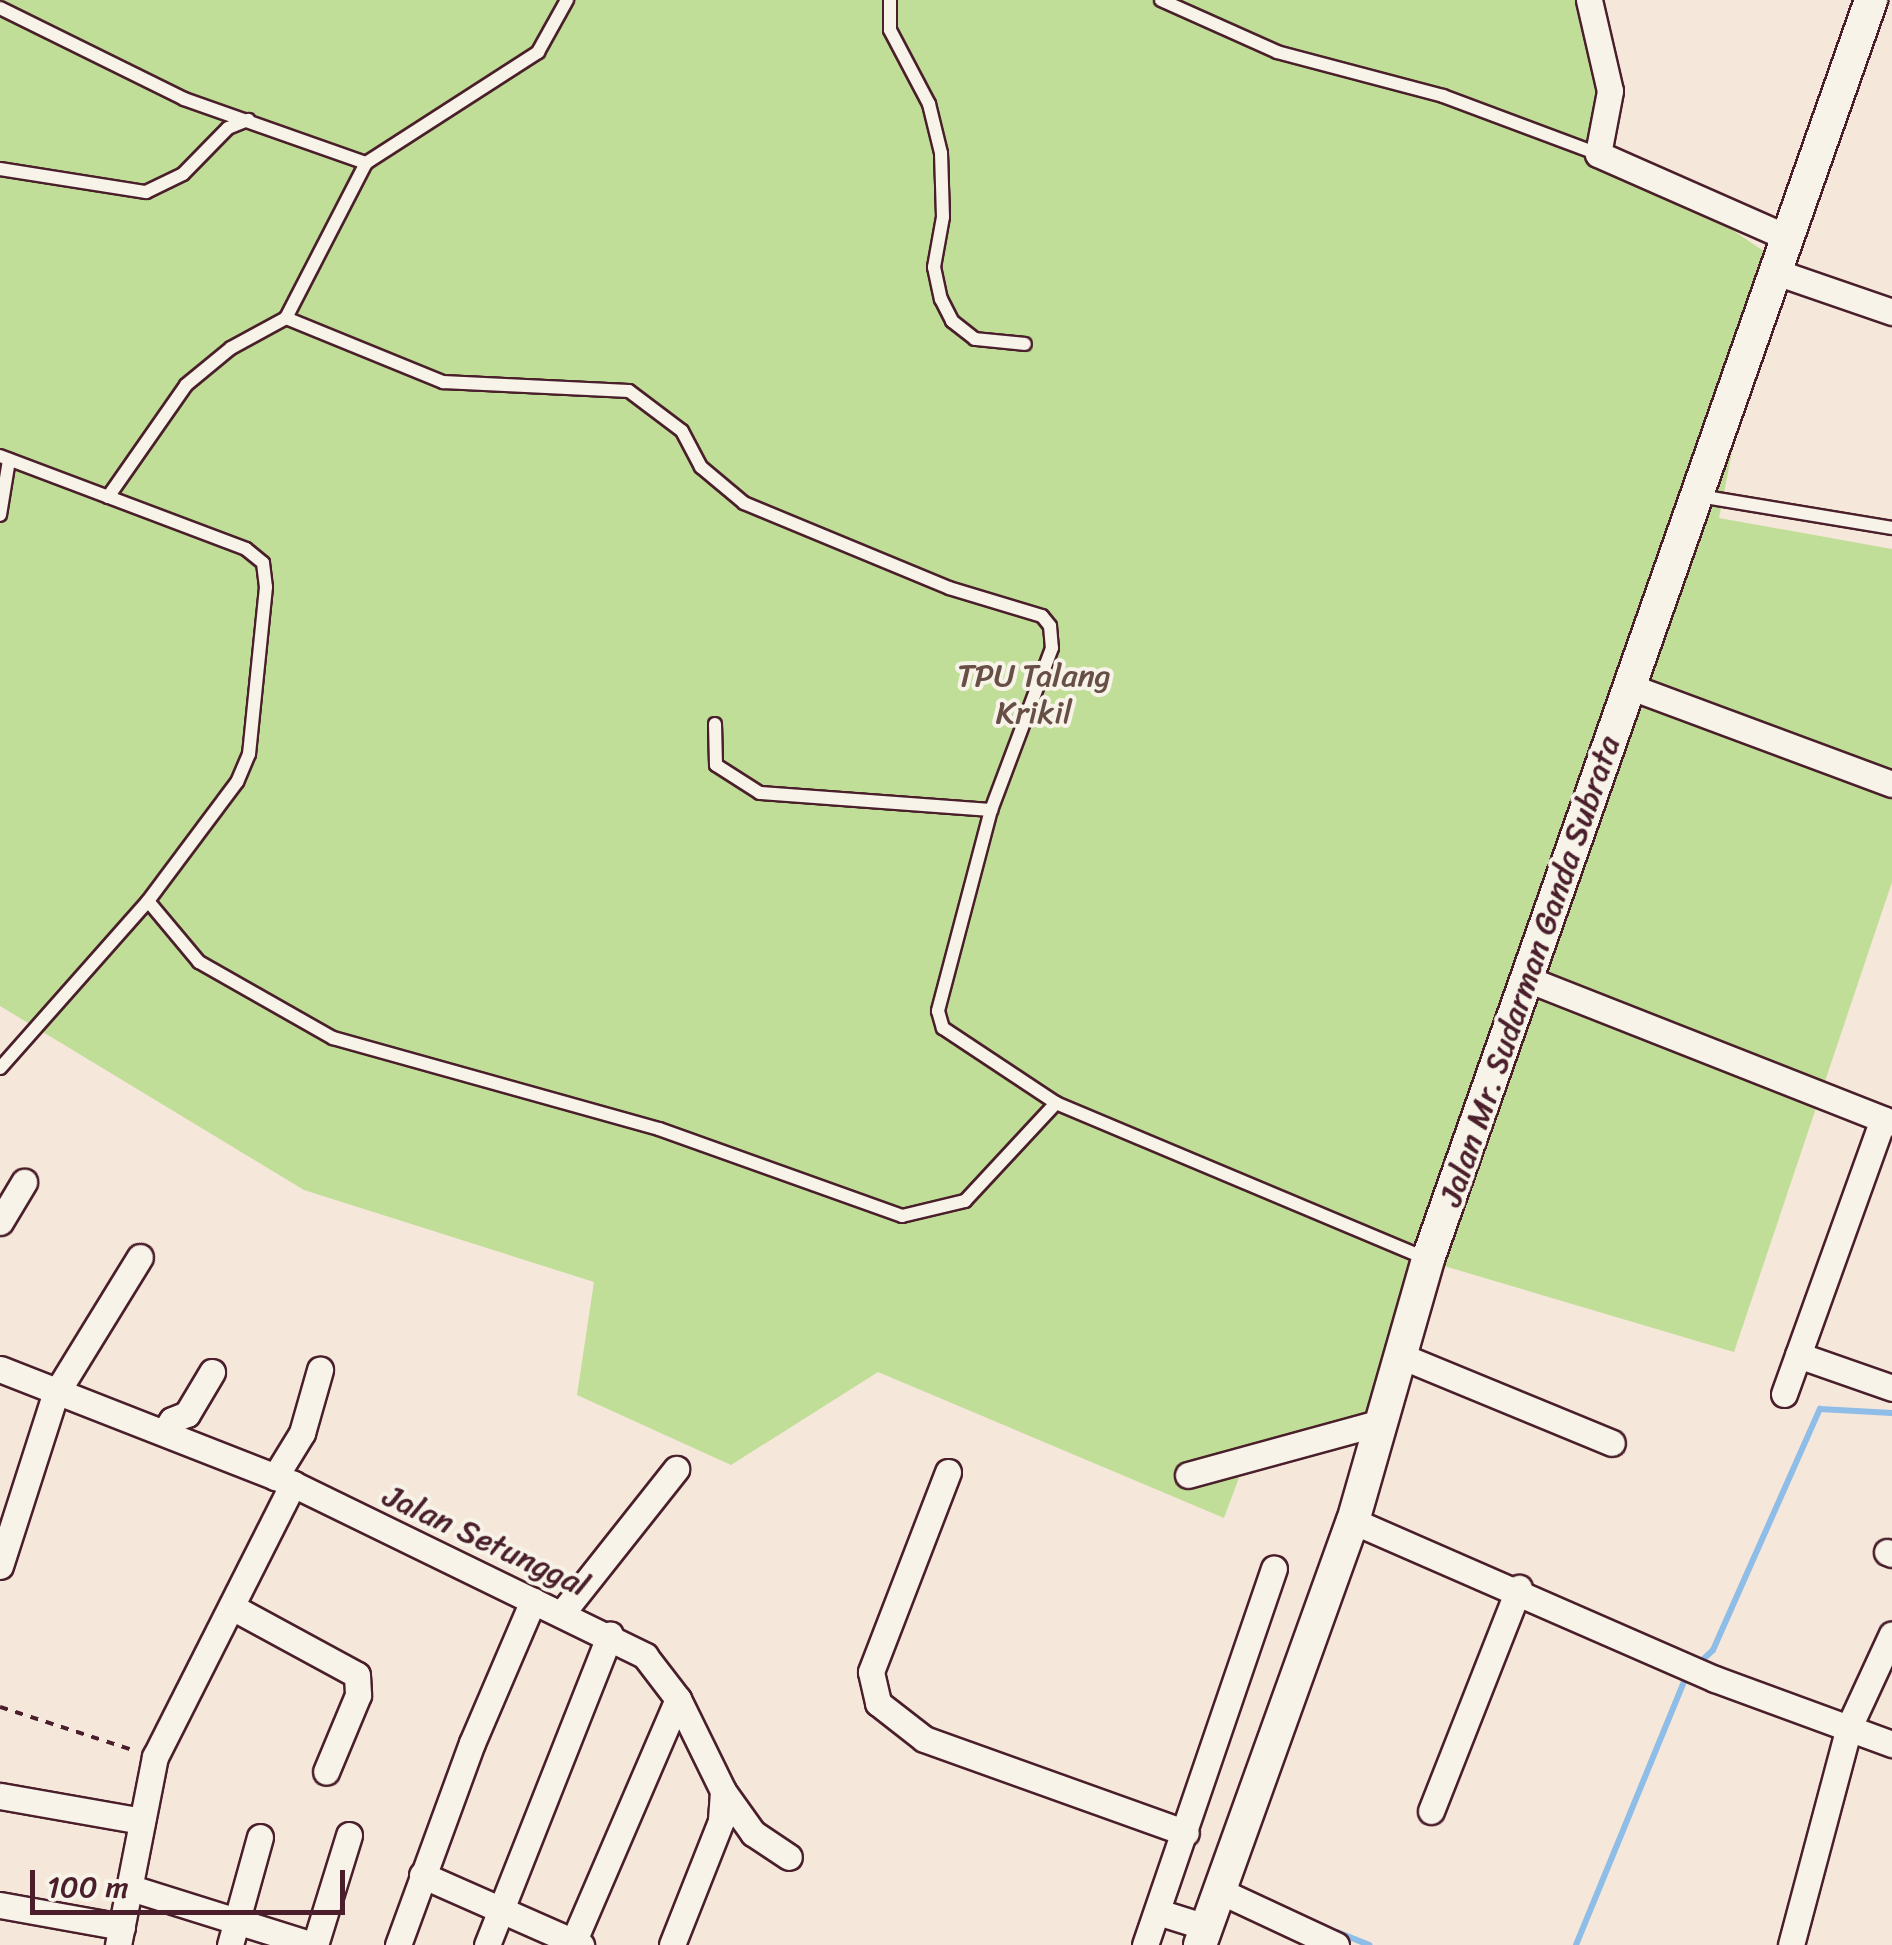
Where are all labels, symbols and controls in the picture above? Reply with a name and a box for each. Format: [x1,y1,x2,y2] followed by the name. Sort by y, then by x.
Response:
[956,658,1112,733] park label: TPU Talang Krikil
[1432,731,1628,1211] street label: Jalan Mr. Sudarman Ganda Subrata
[376,1476,596,1606] street label: Jalan Setunggal
[35,1850,350,1912] scale bar
[47,1860,129,1914] text: 100 m

